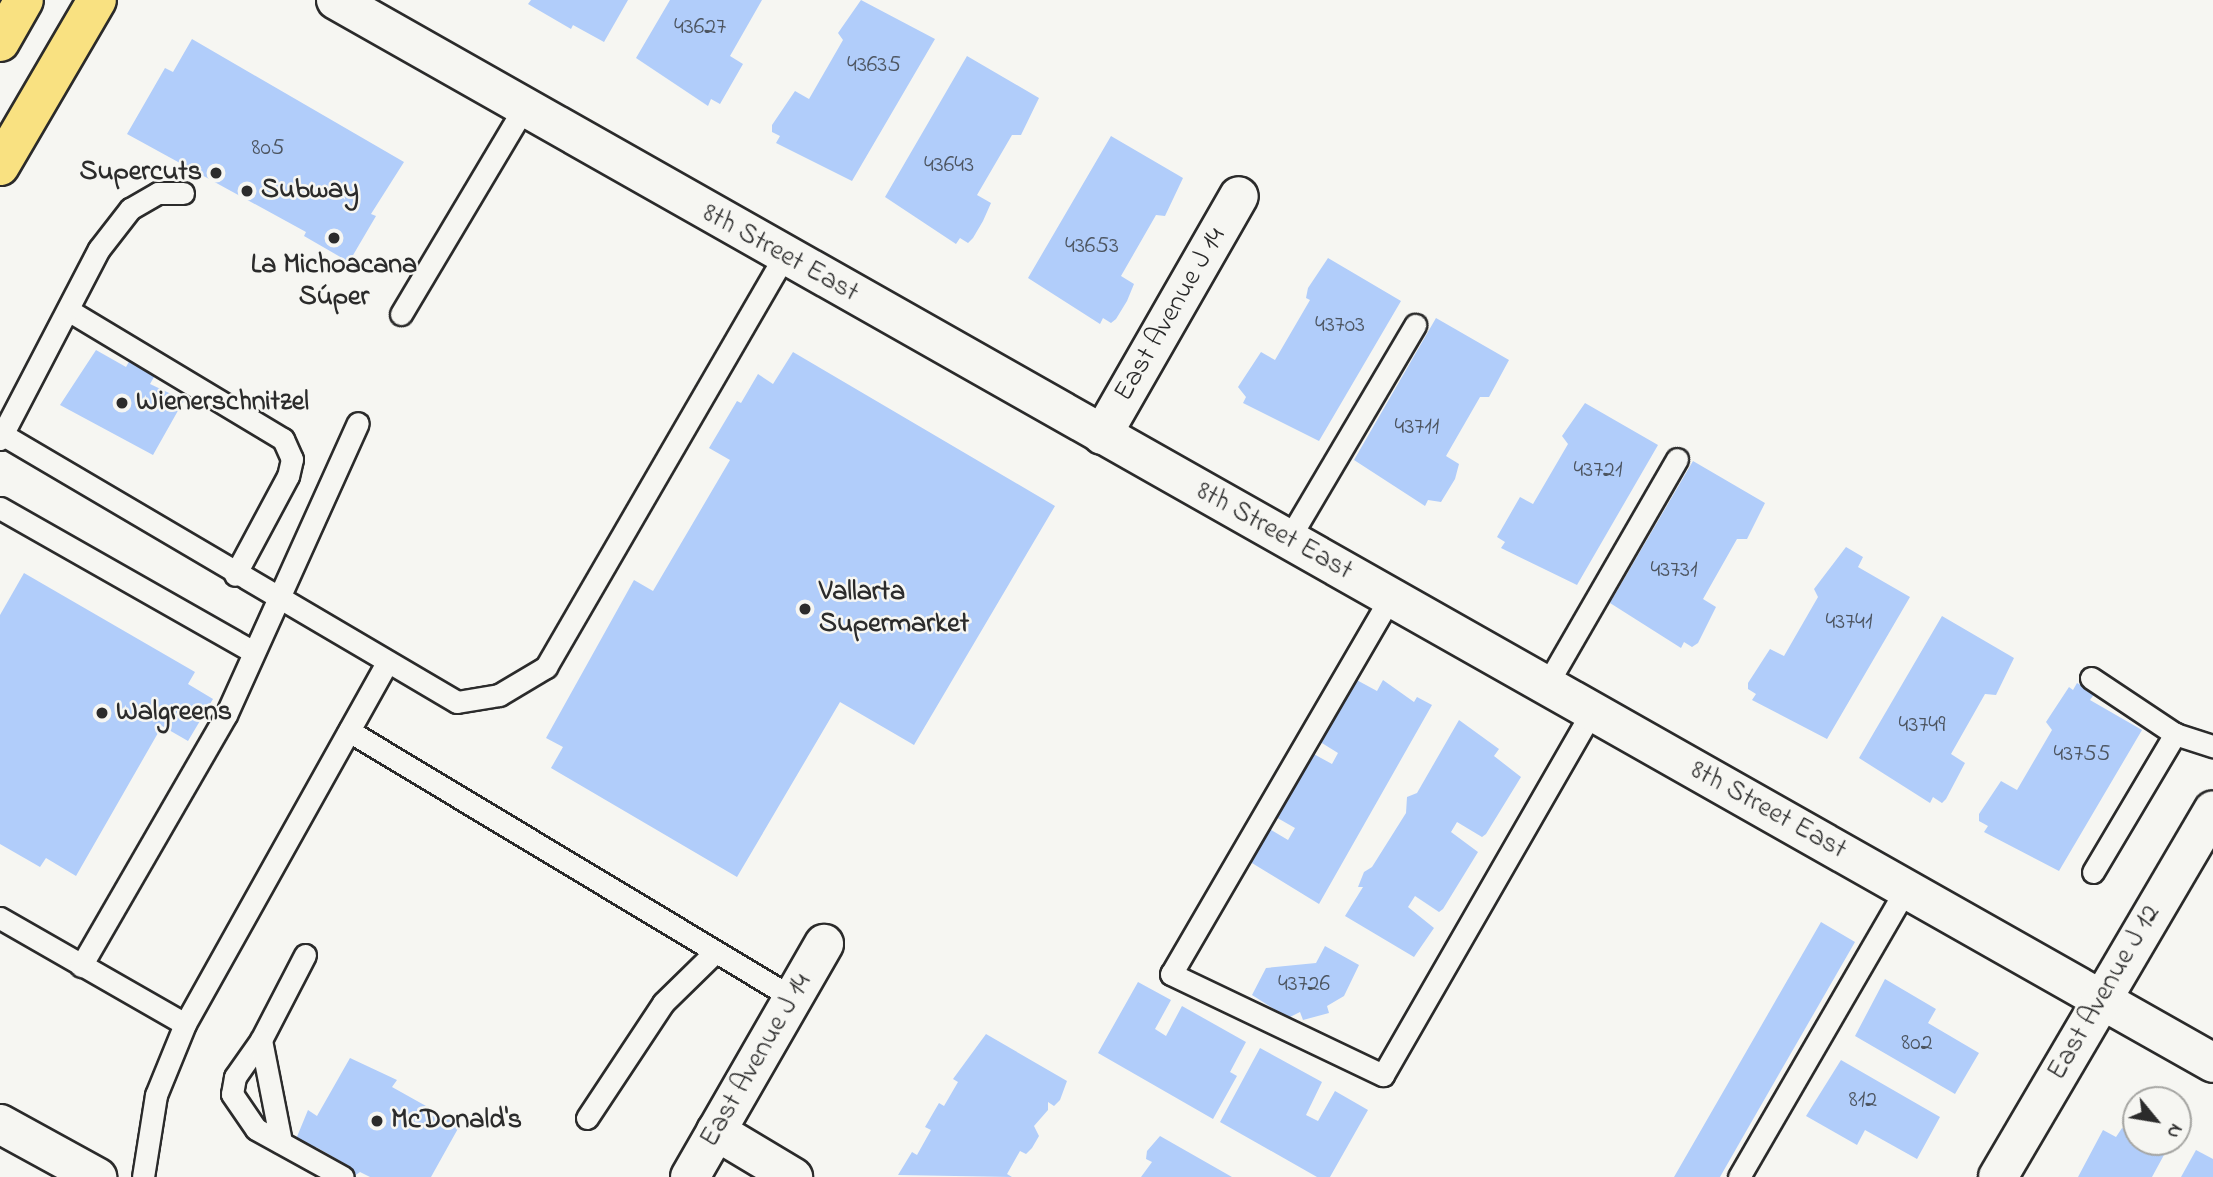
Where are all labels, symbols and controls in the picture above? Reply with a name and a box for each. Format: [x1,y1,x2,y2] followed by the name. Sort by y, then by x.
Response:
[674,14,726,42] house number: 43627
[847,52,901,80] house number: 43635
[251,135,285,163] house number: 805
[924,152,974,180] house number: 43643
[80,156,202,190] place label: Supercuts
[208,165,224,181] marker: Supercuts
[261,174,359,208] place label: Subway
[239,183,255,199] marker: Subway
[696,197,864,311] street label: 8th Street East
[1108,222,1234,408] street label: East Avenue J 14
[326,230,342,246] marker: La Michoacana Súper
[1065,233,1119,261] house number: 43653
[251,249,417,315] place label: La Michoacana Súper
[1315,312,1365,340] house number: 43703
[136,386,309,420] place label: Wienerschnitzel
[114,395,130,411] marker: Wienerschnitzel
[1395,414,1439,442] house number: 43711
[1573,457,1623,485] house number: 43721
[1190,475,1358,589] street label: 8th Street East
[1650,557,1698,585] house number: 43731
[819,576,969,642] place label: Vallarta Supermarket
[797,601,813,617] marker: Vallarta Supermarket
[1825,609,1873,637] house number: 43741
[116,696,232,730] place label: Walgreens
[94,705,110,721] marker: Walgreens
[1899,712,1945,740] house number: 43749
[2053,741,2111,769] house number: 43755
[1684,754,1852,868] street label: 8th Street East
[2041,899,2169,1087] street label: East Avenue J 12
[694,968,820,1154] street label: East Avenue J 14
[1278,971,1330,999] house number: 43726
[1901,1030,1933,1058] house number: 802
[2122,1086,2192,1156] north arrow
[1849,1087,1877,1115] house number: 812
[391,1104,522,1138] place label: McDonald's
[369,1113,385,1129] marker: McDonald's
[2159,1118,2189,1143] text: N

